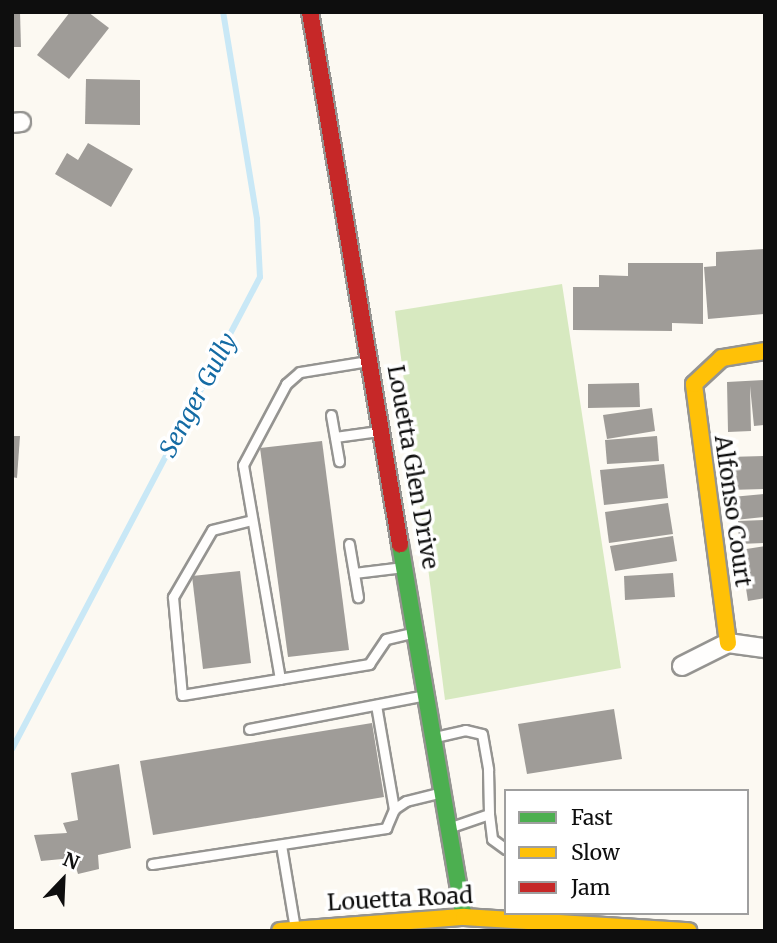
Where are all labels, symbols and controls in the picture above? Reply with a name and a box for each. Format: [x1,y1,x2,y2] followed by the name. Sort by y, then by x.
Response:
[153,328,243,462] water label: Senger Gully
[381,363,445,571] street label: Louetta Glen Drive
[709,434,757,588] street label: Alfonso Court
[504,789,749,915] legend
[571,804,613,831] text: Fast
[571,839,620,866] text: Slow
[28,845,98,915] north arrow
[60,847,83,875] text: N
[571,874,610,901] text: Jam
[326,881,474,917] street label: Louetta Road

